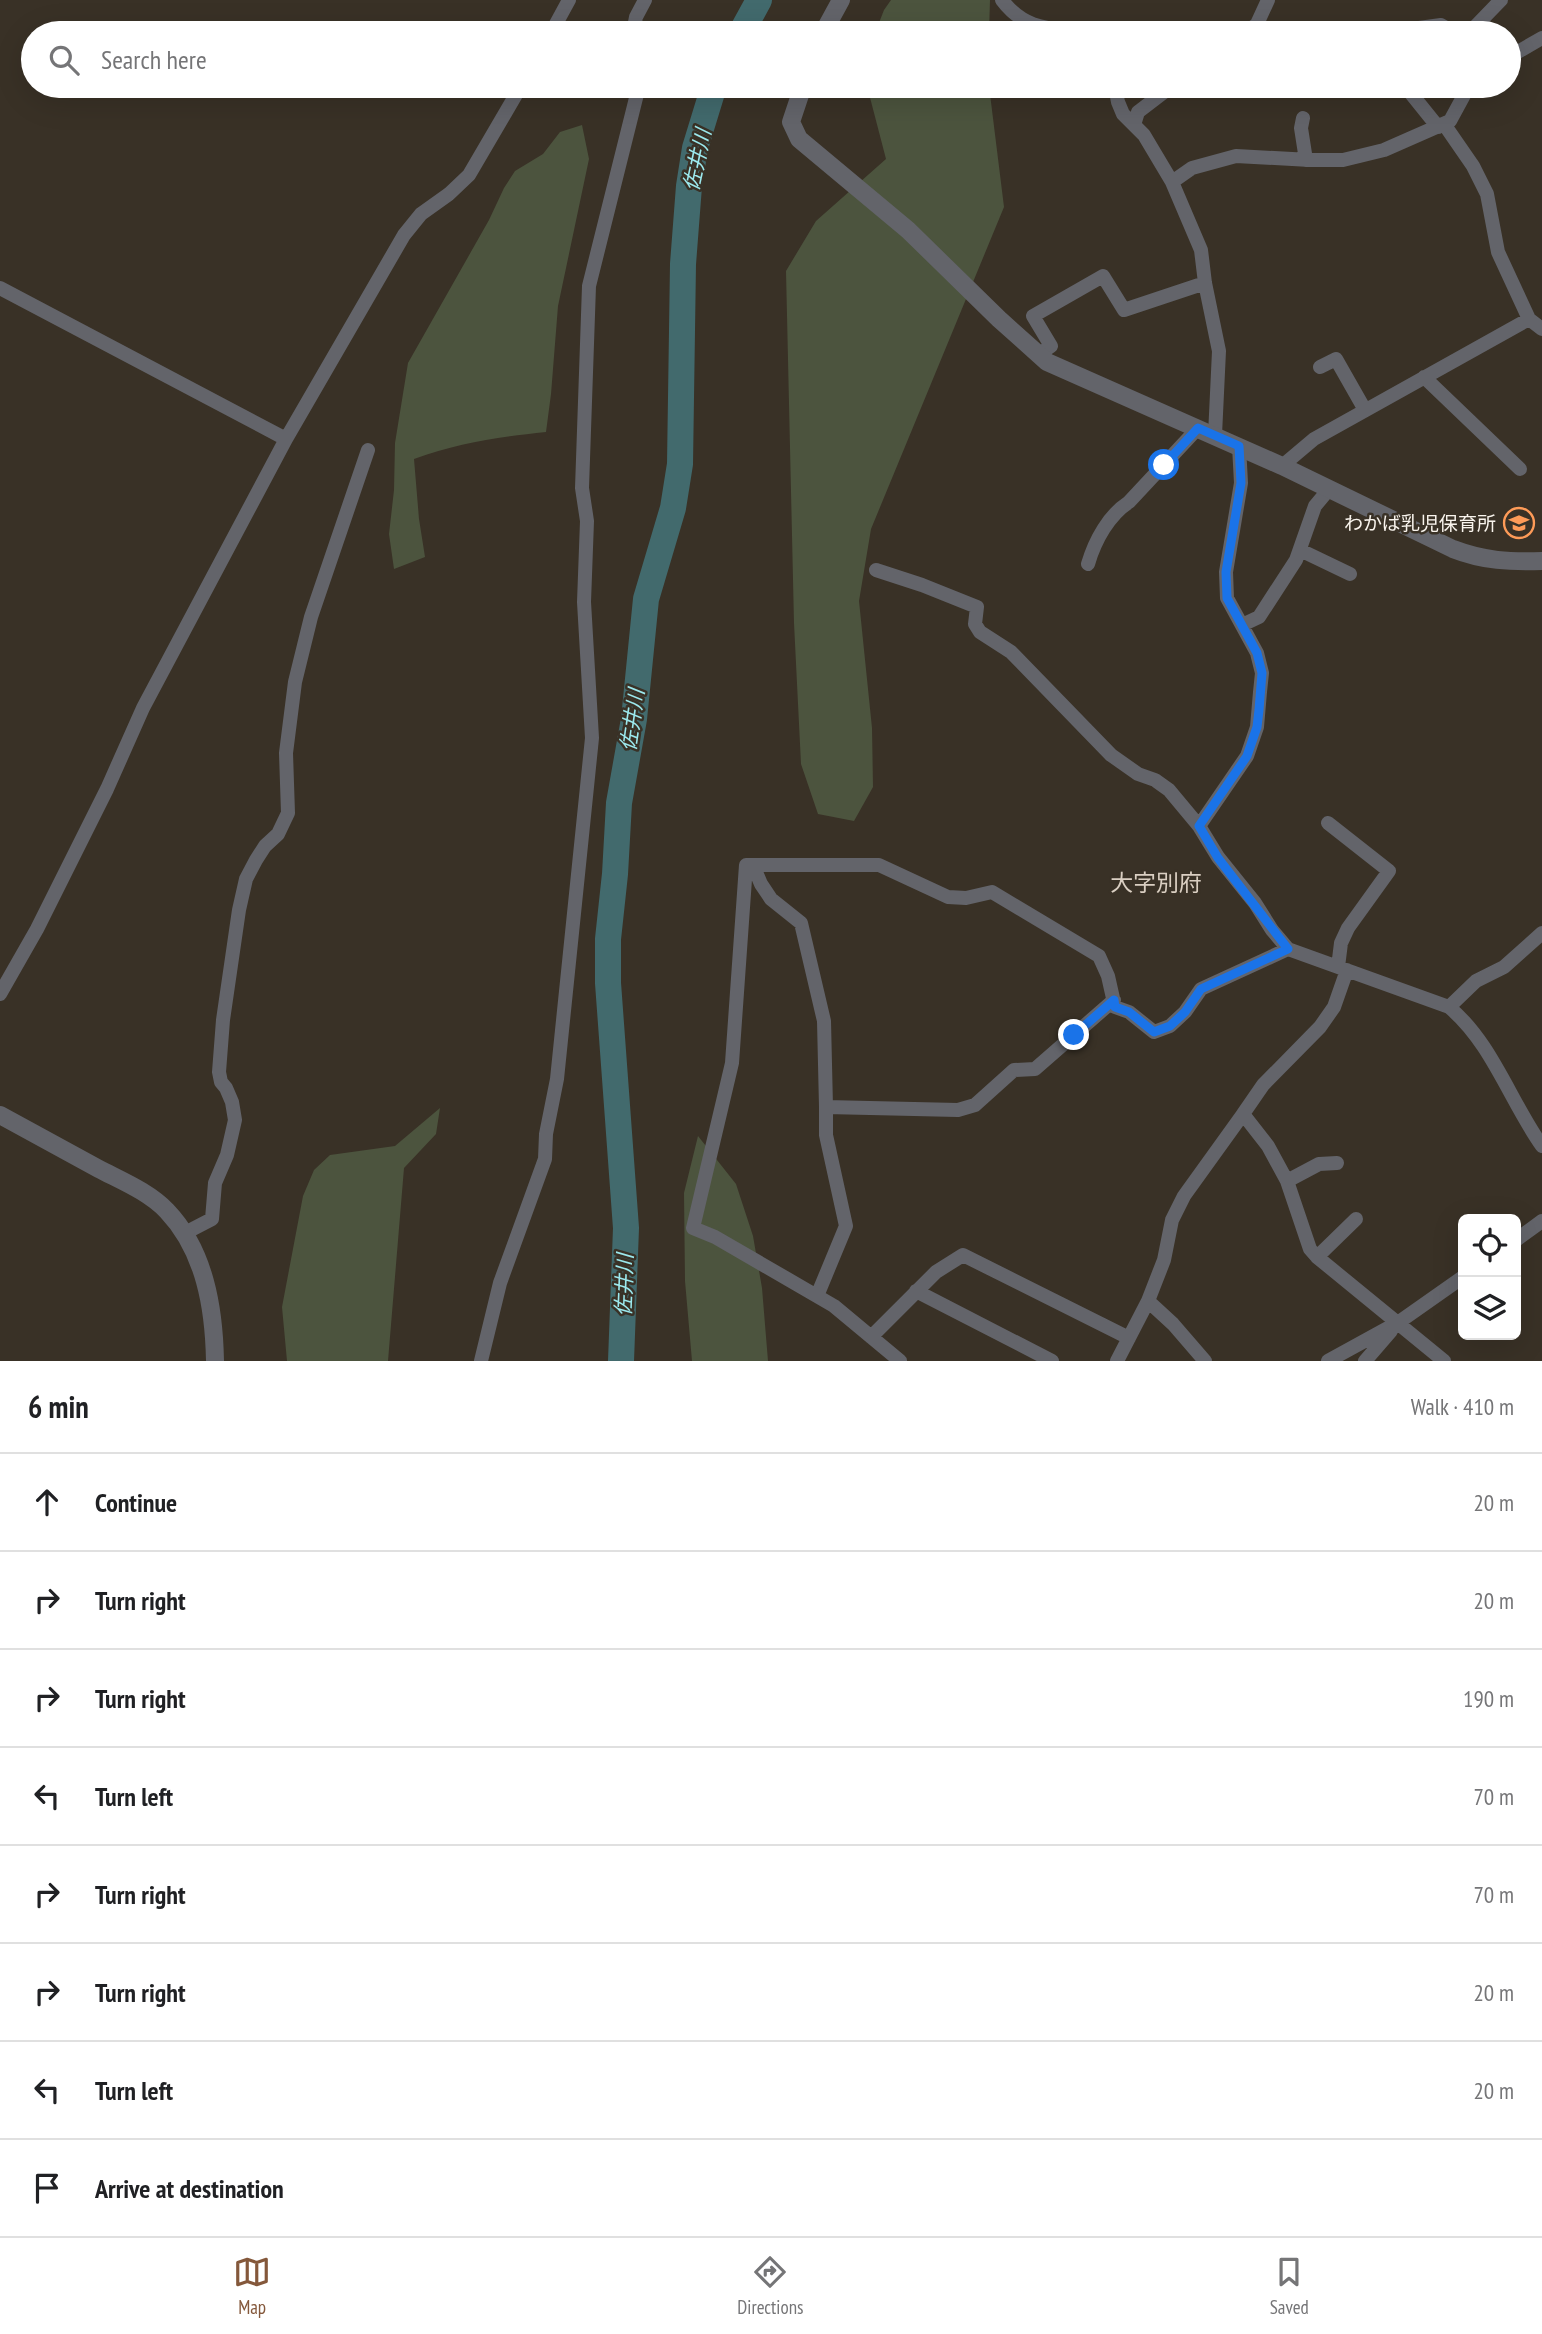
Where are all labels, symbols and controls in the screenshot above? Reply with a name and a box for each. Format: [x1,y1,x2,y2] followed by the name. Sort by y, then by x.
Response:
[21,21,1521,98] search box
[45,41,83,79] icon: search
[101,43,207,76] text: Search here
[677,124,717,194] water label: 佐井川
[1148,449,1179,480] route start
[1502,506,1536,540] school or university icon: わかば乳児保育所
[1344,511,1496,535] place label: わかば乳児保育所
[614,685,650,753] water label: 佐井川
[1110,868,1202,897] district label: 大字別府
[1058,1019,1089,1050] route end
[1458,1214,1521,1340] map controls
[1458,1214,1521,1277] button: locate
[609,1251,639,1317] water label: 佐井川
[1458,1277,1521,1340] button: layers
[28,1387,89,1426] text: 6 min
[1411,1392,1514,1421] text: Walk · 410 m
[28,1483,66,1521] icon: ahead
[95,1486,177,1519] text: Continue
[1473,1488,1514,1517] text: 20 m
[28,1581,66,1619] icon: right
[95,1584,186,1617] text: Turn right
[1473,1586,1514,1615] text: 20 m
[28,1679,66,1717] icon: right
[95,1682,186,1715] text: Turn right
[1463,1684,1514,1713] text: 190 m
[28,1777,66,1815] icon: left
[95,1780,173,1813] text: Turn left
[1473,1782,1514,1811] text: 70 m
[28,1875,66,1913] icon: right
[95,1878,186,1911] text: Turn right
[1473,1880,1514,1909] text: 70 m
[28,1973,66,2011] icon: right
[95,1976,186,2009] text: Turn right
[1473,1978,1514,2007] text: 20 m
[28,2071,66,2109] icon: left
[95,2074,173,2107] text: Turn left
[1473,2076,1514,2105] text: 20 m
[28,2169,66,2207] icon: arrive
[95,2172,284,2205] text: Arrive at destination
[233,2253,271,2319] tab: Map
[737,2253,803,2319] tab: Directions
[1270,2253,1309,2319] tab: Saved

